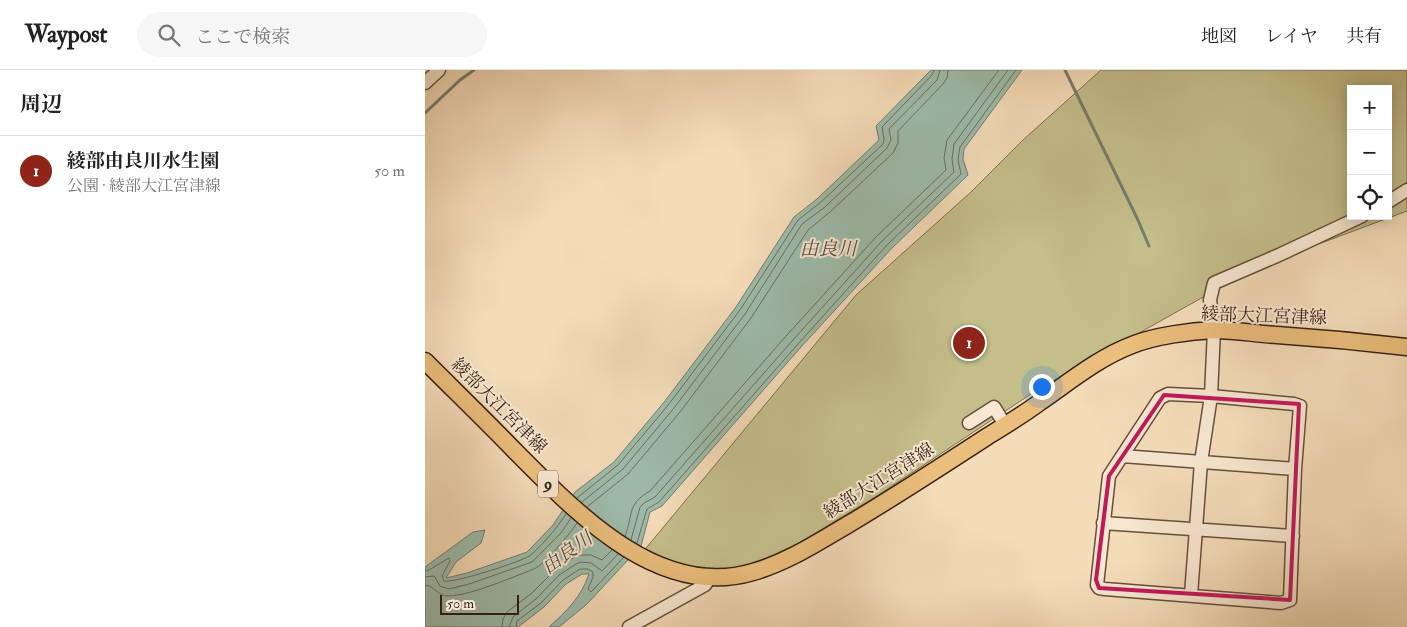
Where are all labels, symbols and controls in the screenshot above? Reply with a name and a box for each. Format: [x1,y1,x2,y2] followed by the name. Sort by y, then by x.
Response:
[137,12,487,57] search box
[25,19,107,50] text: Waypost
[155,21,183,49] icon: search
[195,25,290,49] text: ここで検索
[1201,25,1237,48] text: 地図
[1265,25,1318,48] text: レイヤ
[1346,25,1382,48] text: 共有
[1347,85,1392,220] map controls
[1347,85,1392,130] button: +
[20,91,62,118] text: 周辺
[1347,130,1392,175] button: −
[67,149,219,173] text: 綾部由良川水生園
[33,161,39,181] text: 1
[374,161,405,181] text: 50 m
[1347,175,1392,220] button: locate
[67,176,221,196] text: 公園 · 綾部大江宮津線
[799,237,858,261] water label: 由良川
[1201,302,1327,330] street label: 綾部大江宮津線
[953,324,985,362] pin: 1
[446,353,552,459] street label: 綾部大江宮津線
[1029,374,1055,400] your location
[819,438,939,524] street label: 綾部大江宮津線
[538,470,558,498] road number: 9
[537,525,599,579] water label: 由良川
[440,592,519,615] scale bar
[447,595,474,612] text: 50 m

